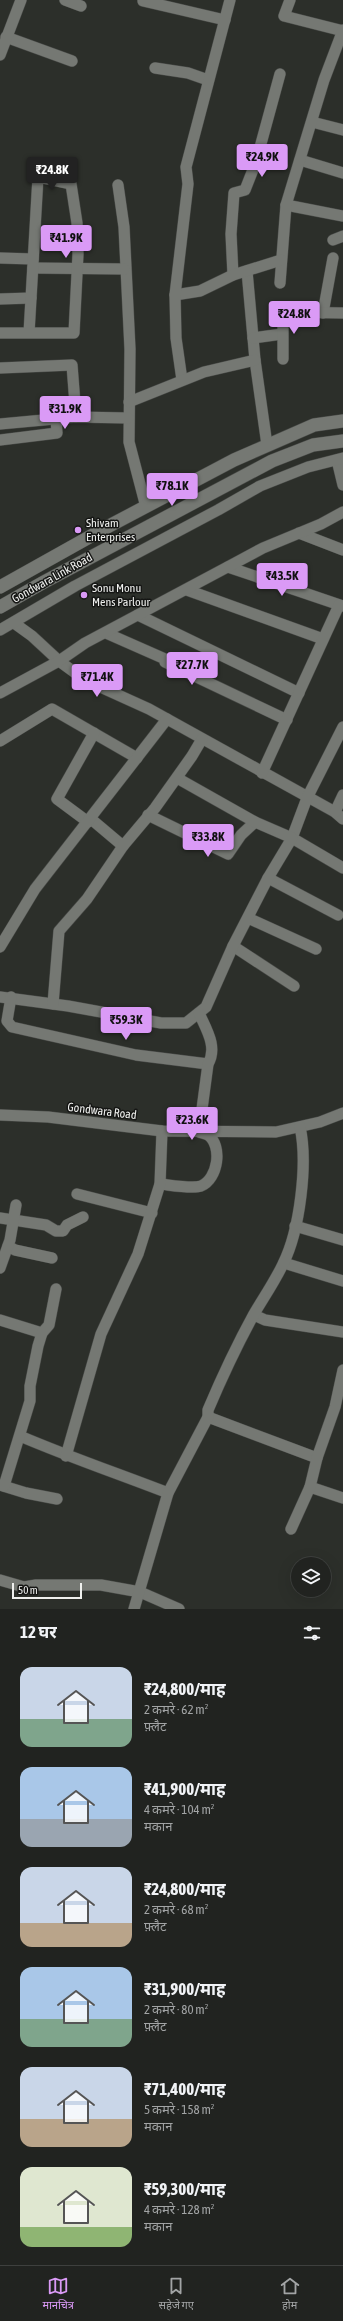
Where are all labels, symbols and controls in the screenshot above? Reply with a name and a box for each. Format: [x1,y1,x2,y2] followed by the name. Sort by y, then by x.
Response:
[229,144,295,178] pin: ₹24.9K
[246,149,278,164] text: ₹24.9K
[19,157,85,191] pin: ₹24.8K
[36,162,68,177] text: ₹24.8K
[33,225,99,259] pin: ₹41.9K
[50,230,82,245] text: ₹41.9K
[261,301,327,335] pin: ₹24.8K
[278,306,310,321] text: ₹24.8K
[32,396,98,430] pin: ₹31.9K
[49,401,81,416] text: ₹31.9K
[139,473,205,507] pin: ₹78.1K
[156,478,188,493] text: ₹78.1K
[86,516,135,544] place label: Shivam Enterprises
[73,525,83,535] marker: Shivam Enterprises
[9,550,95,606] street label: Gondwara Link Road
[249,563,315,597] pin: ₹43.5K
[266,568,298,583] text: ₹43.5K
[92,581,150,609] place label: Sonu Monu Mens Parlour
[79,590,89,600] marker: Sonu Monu Mens Parlour
[159,652,225,686] pin: ₹27.7K
[176,657,208,672] text: ₹27.7K
[64,664,130,698] pin: ₹71.4K
[81,669,113,684] text: ₹71.4K
[175,824,241,858] pin: ₹33.8K
[192,829,224,844] text: ₹33.8K
[93,1007,159,1041] pin: ₹59.3K
[110,1012,142,1027] text: ₹59.3K
[67,1100,137,1122] street label: Gondwara Road
[159,1107,225,1141] pin: ₹23.6K
[176,1112,208,1127] text: ₹23.6K
[291,1557,331,1597] map controls
[291,1557,331,1597] button: layers
[12,1581,82,1600] scale bar
[18,1584,38,1596] text: 50 m
[20,1622,57,1642] text: 12 घर
[301,1622,323,1644] icon: filters
[144,1679,226,1699] text: ₹24,800/माह
[52,1683,100,1731] icon: home
[144,1702,208,1717] text: 2 कमरे · 62 m²
[144,1719,167,1734] text: फ़्लैट
[144,1779,226,1799] text: ₹41,900/माह
[52,1783,100,1831] icon: home
[144,1802,214,1817] text: 4 कमरे · 104 m²
[144,1819,172,1834] text: मकान
[144,1879,226,1899] text: ₹24,800/माह
[52,1883,100,1931] icon: home
[144,1902,208,1917] text: 2 कमरे · 68 m²
[144,1919,167,1934] text: फ़्लैट
[144,1979,226,1999] text: ₹31,900/माह
[52,1983,100,2031] icon: home
[144,2002,208,2017] text: 2 कमरे · 80 m²
[144,2019,167,2034] text: फ़्लैट
[144,2079,226,2099] text: ₹71,400/माह
[52,2083,100,2131] icon: home
[144,2102,214,2117] text: 5 कमरे · 158 m²
[144,2119,172,2134] text: मकान
[144,2179,226,2199] text: ₹59,300/माह
[52,2183,100,2231] icon: home
[144,2202,214,2217] text: 4 कमरे · 128 m²
[144,2219,172,2234] text: मकान
[42,2275,74,2313] tab: मानचित्र
[159,2275,194,2313] tab: सहेजे गए
[279,2275,301,2313] tab: होम

